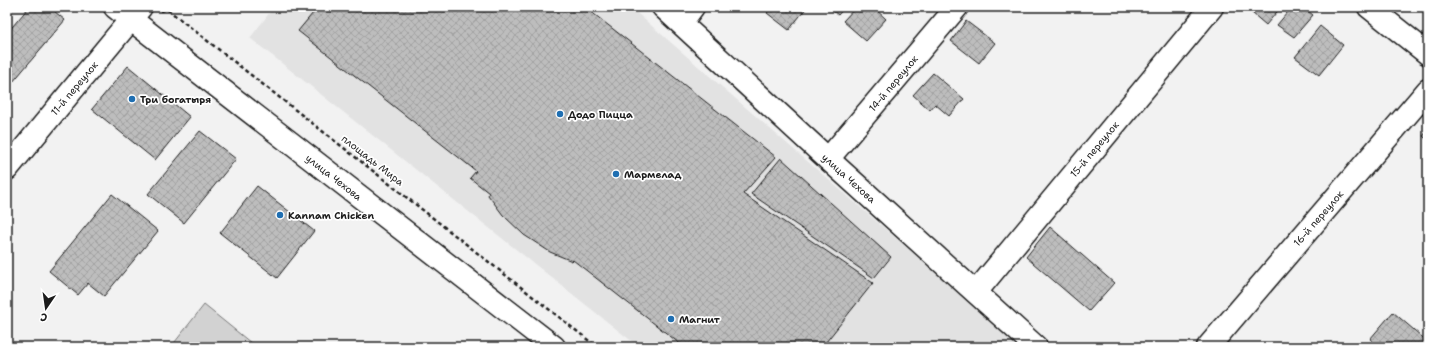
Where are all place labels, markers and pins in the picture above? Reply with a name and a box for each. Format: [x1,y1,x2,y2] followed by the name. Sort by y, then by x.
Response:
[140,93,211,106] place label: Три богатыря
[127,94,137,104] marker: Три богатыря
[568,108,633,121] place label: Додо Пицца
[555,109,565,119] marker: Додо Пицца
[624,168,681,181] place label: Мармелад
[611,169,621,179] marker: Мармелад
[288,209,374,222] place label: Kannam Chicken
[275,210,285,220] marker: Kannam Chicken
[679,313,720,326] place label: Магнит
[666,314,676,324] marker: Магнит

